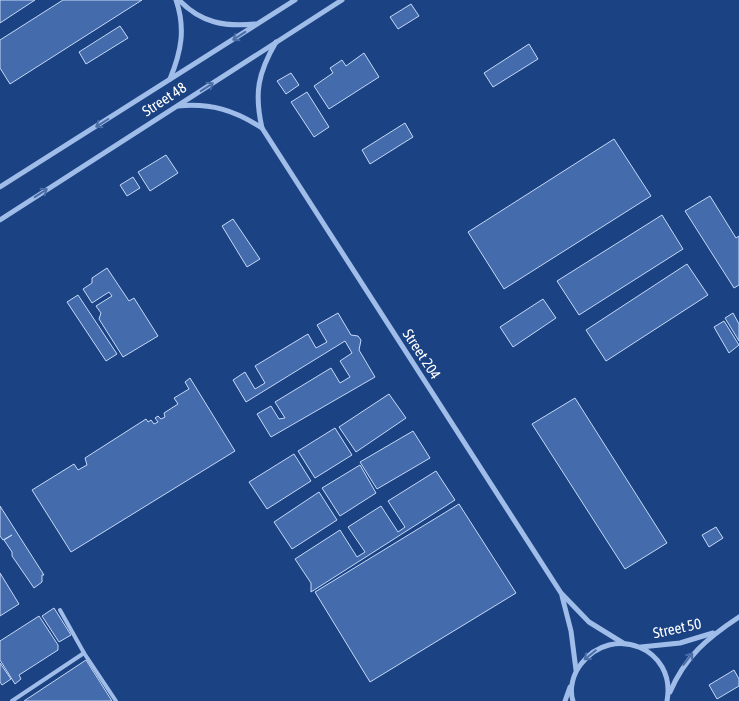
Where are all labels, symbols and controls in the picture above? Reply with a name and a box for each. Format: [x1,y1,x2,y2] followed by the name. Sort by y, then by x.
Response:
[233,31,247,41] one-way arrow
[139,79,189,119] street label: Street 48
[200,81,214,91] one-way arrow
[96,118,110,128] one-way arrow
[34,188,48,199] one-way arrow
[400,326,444,382] street label: Street 204
[651,615,703,641] street label: Street 50
[584,649,597,660] one-way arrow
[683,652,693,666] one-way arrow

